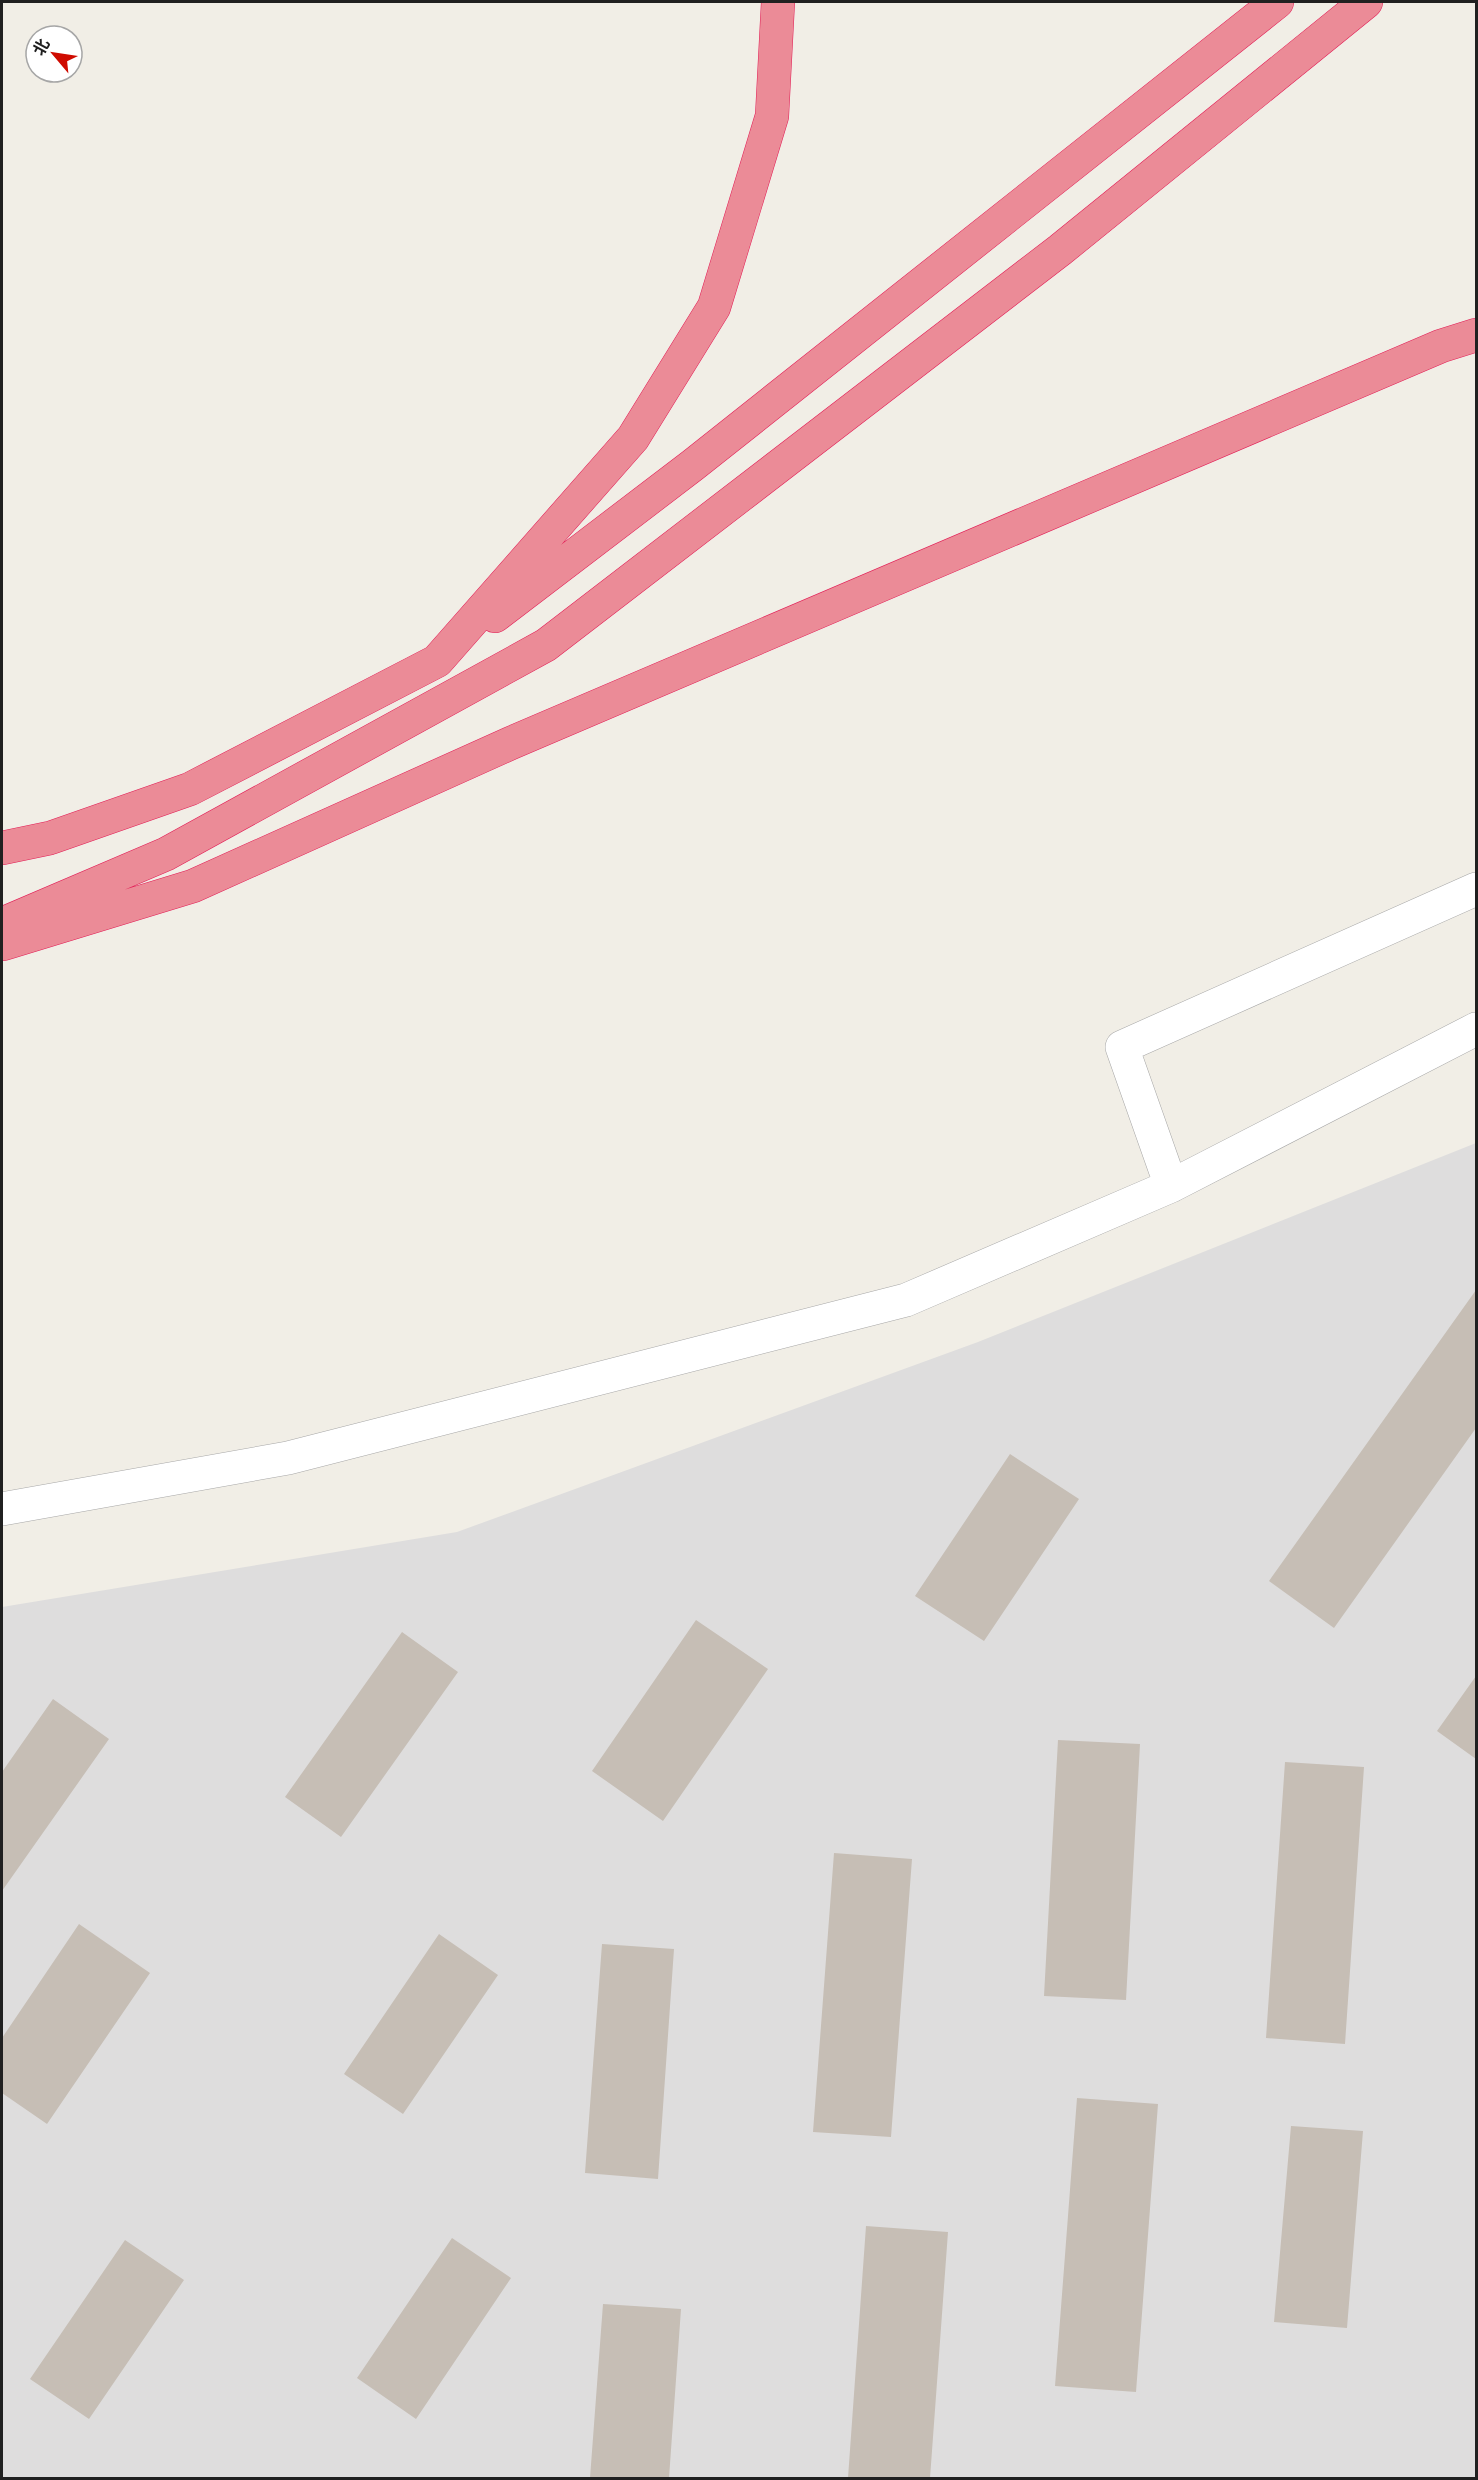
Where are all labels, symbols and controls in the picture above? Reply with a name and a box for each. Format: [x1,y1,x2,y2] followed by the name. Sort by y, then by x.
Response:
[24,24,84,84] north arrow
[29,35,54,59] text: 北

